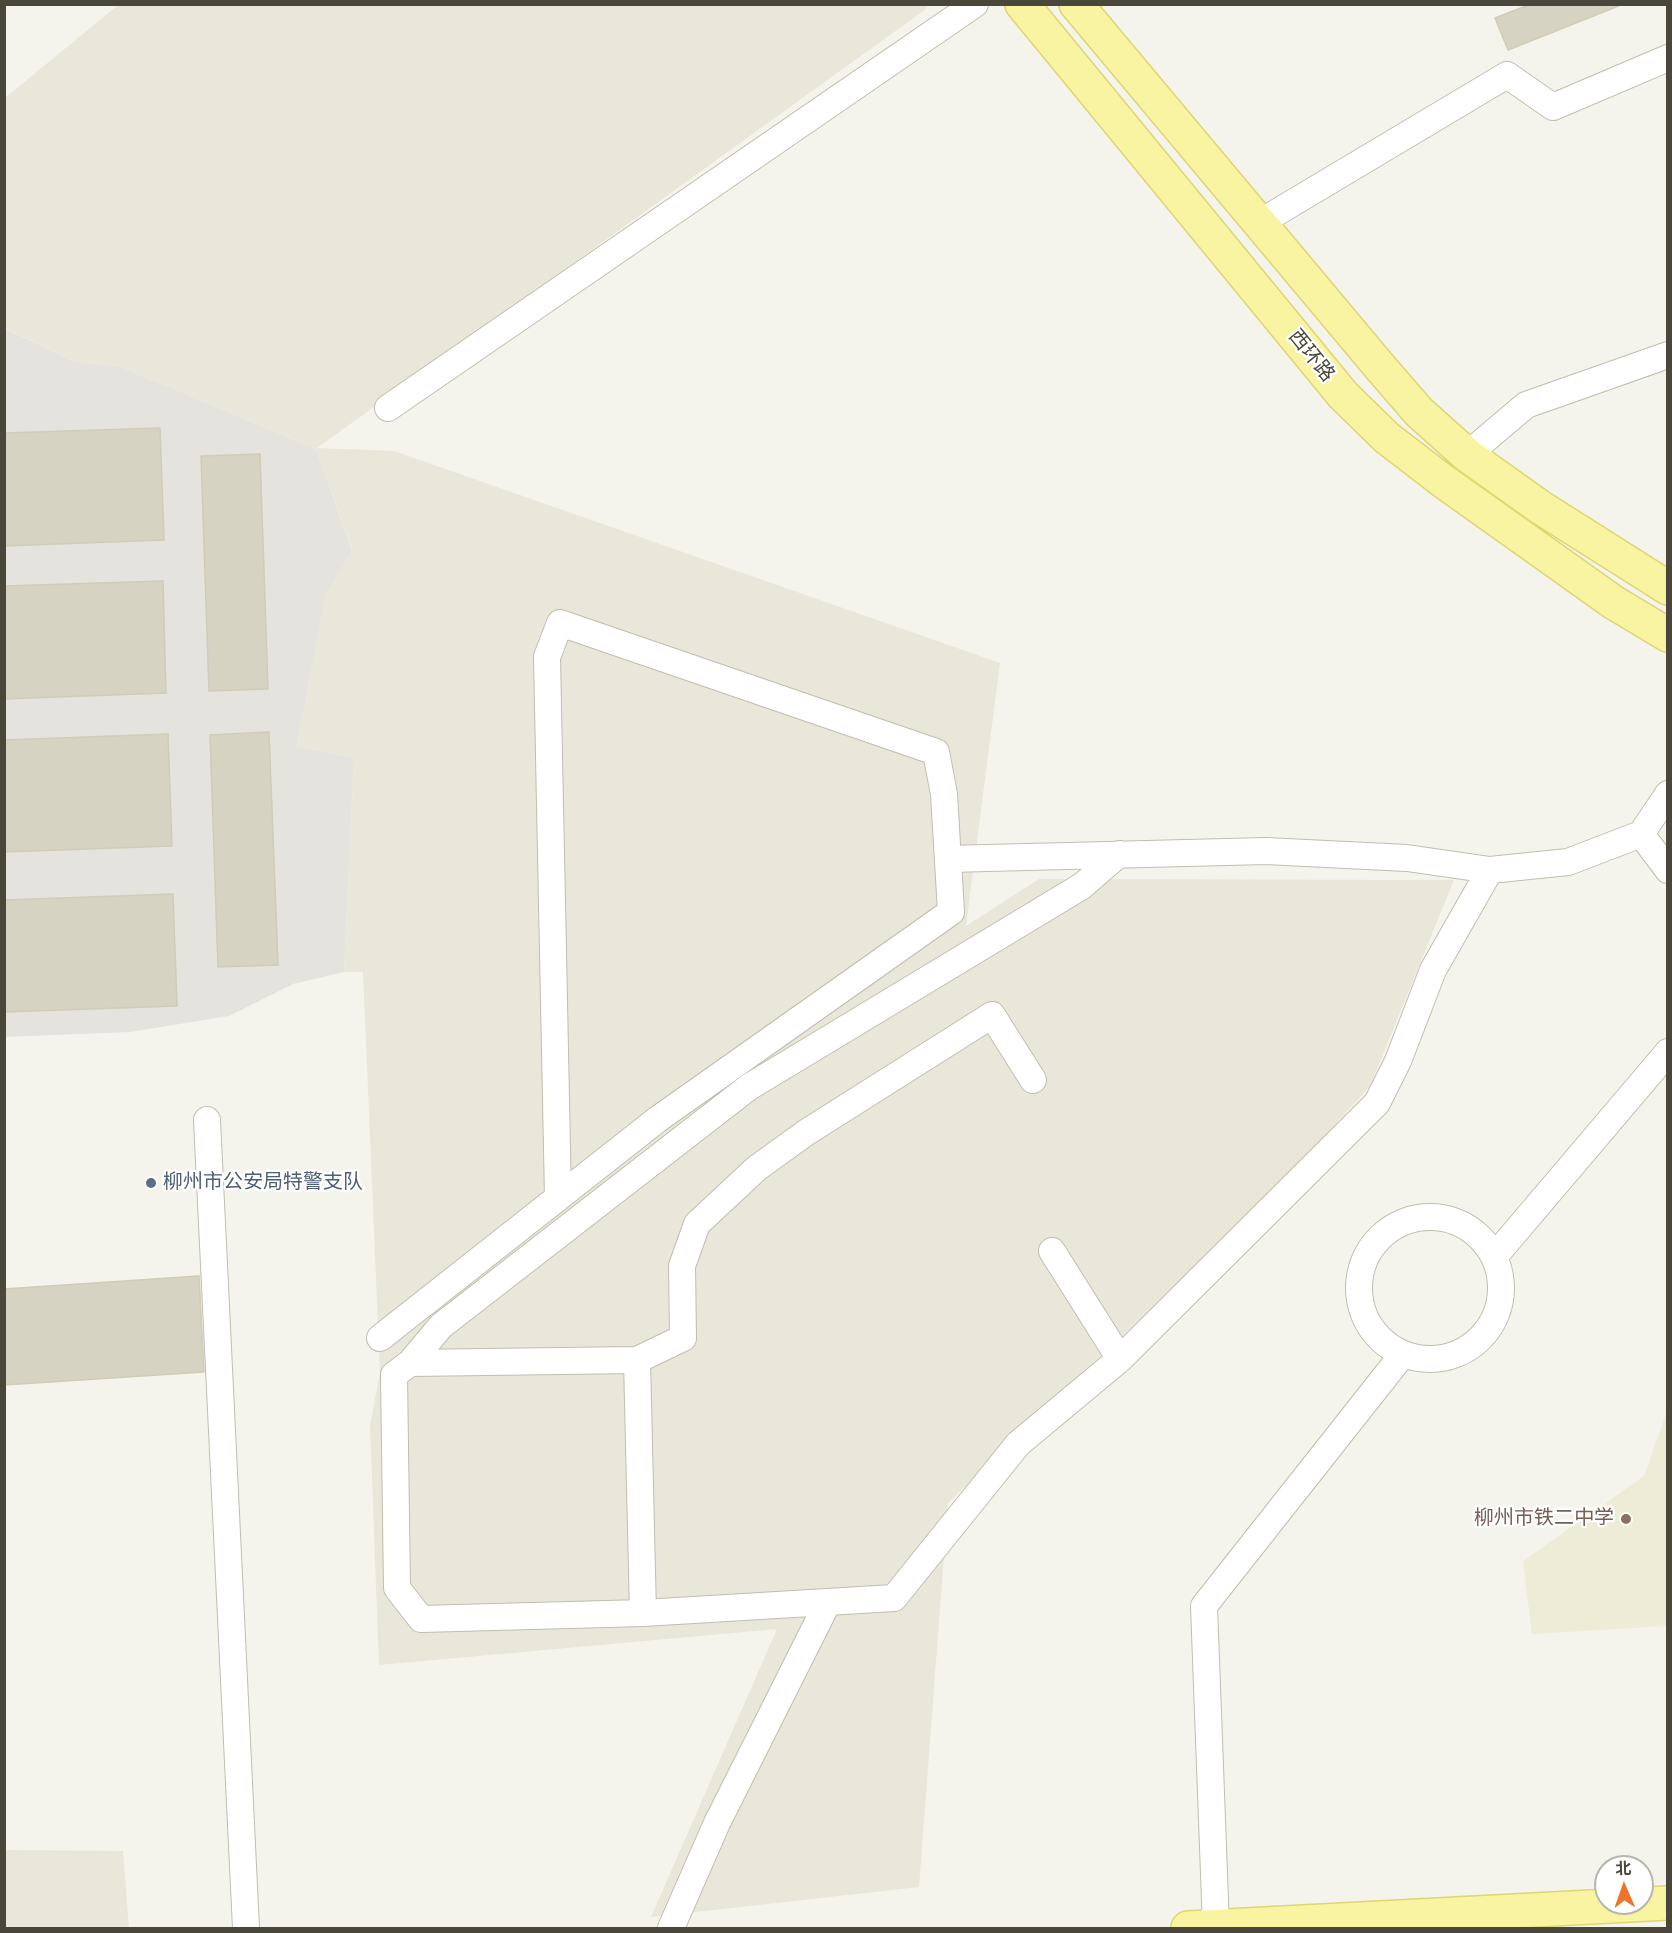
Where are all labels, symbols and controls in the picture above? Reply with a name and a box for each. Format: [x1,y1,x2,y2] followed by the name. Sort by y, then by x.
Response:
[1283,325,1339,387] street label: 西环路
[163,1171,363,1195] place label: 柳州市公安局特警支队
[144,1176,158,1190] marker: 柳州市公安局特警支队
[1474,1507,1614,1531] place label: 柳州市铁二中学
[1619,1512,1633,1526] marker: 柳州市铁二中学
[1594,1855,1654,1915] north arrow
[1615,1858,1632,1879] text: 北

